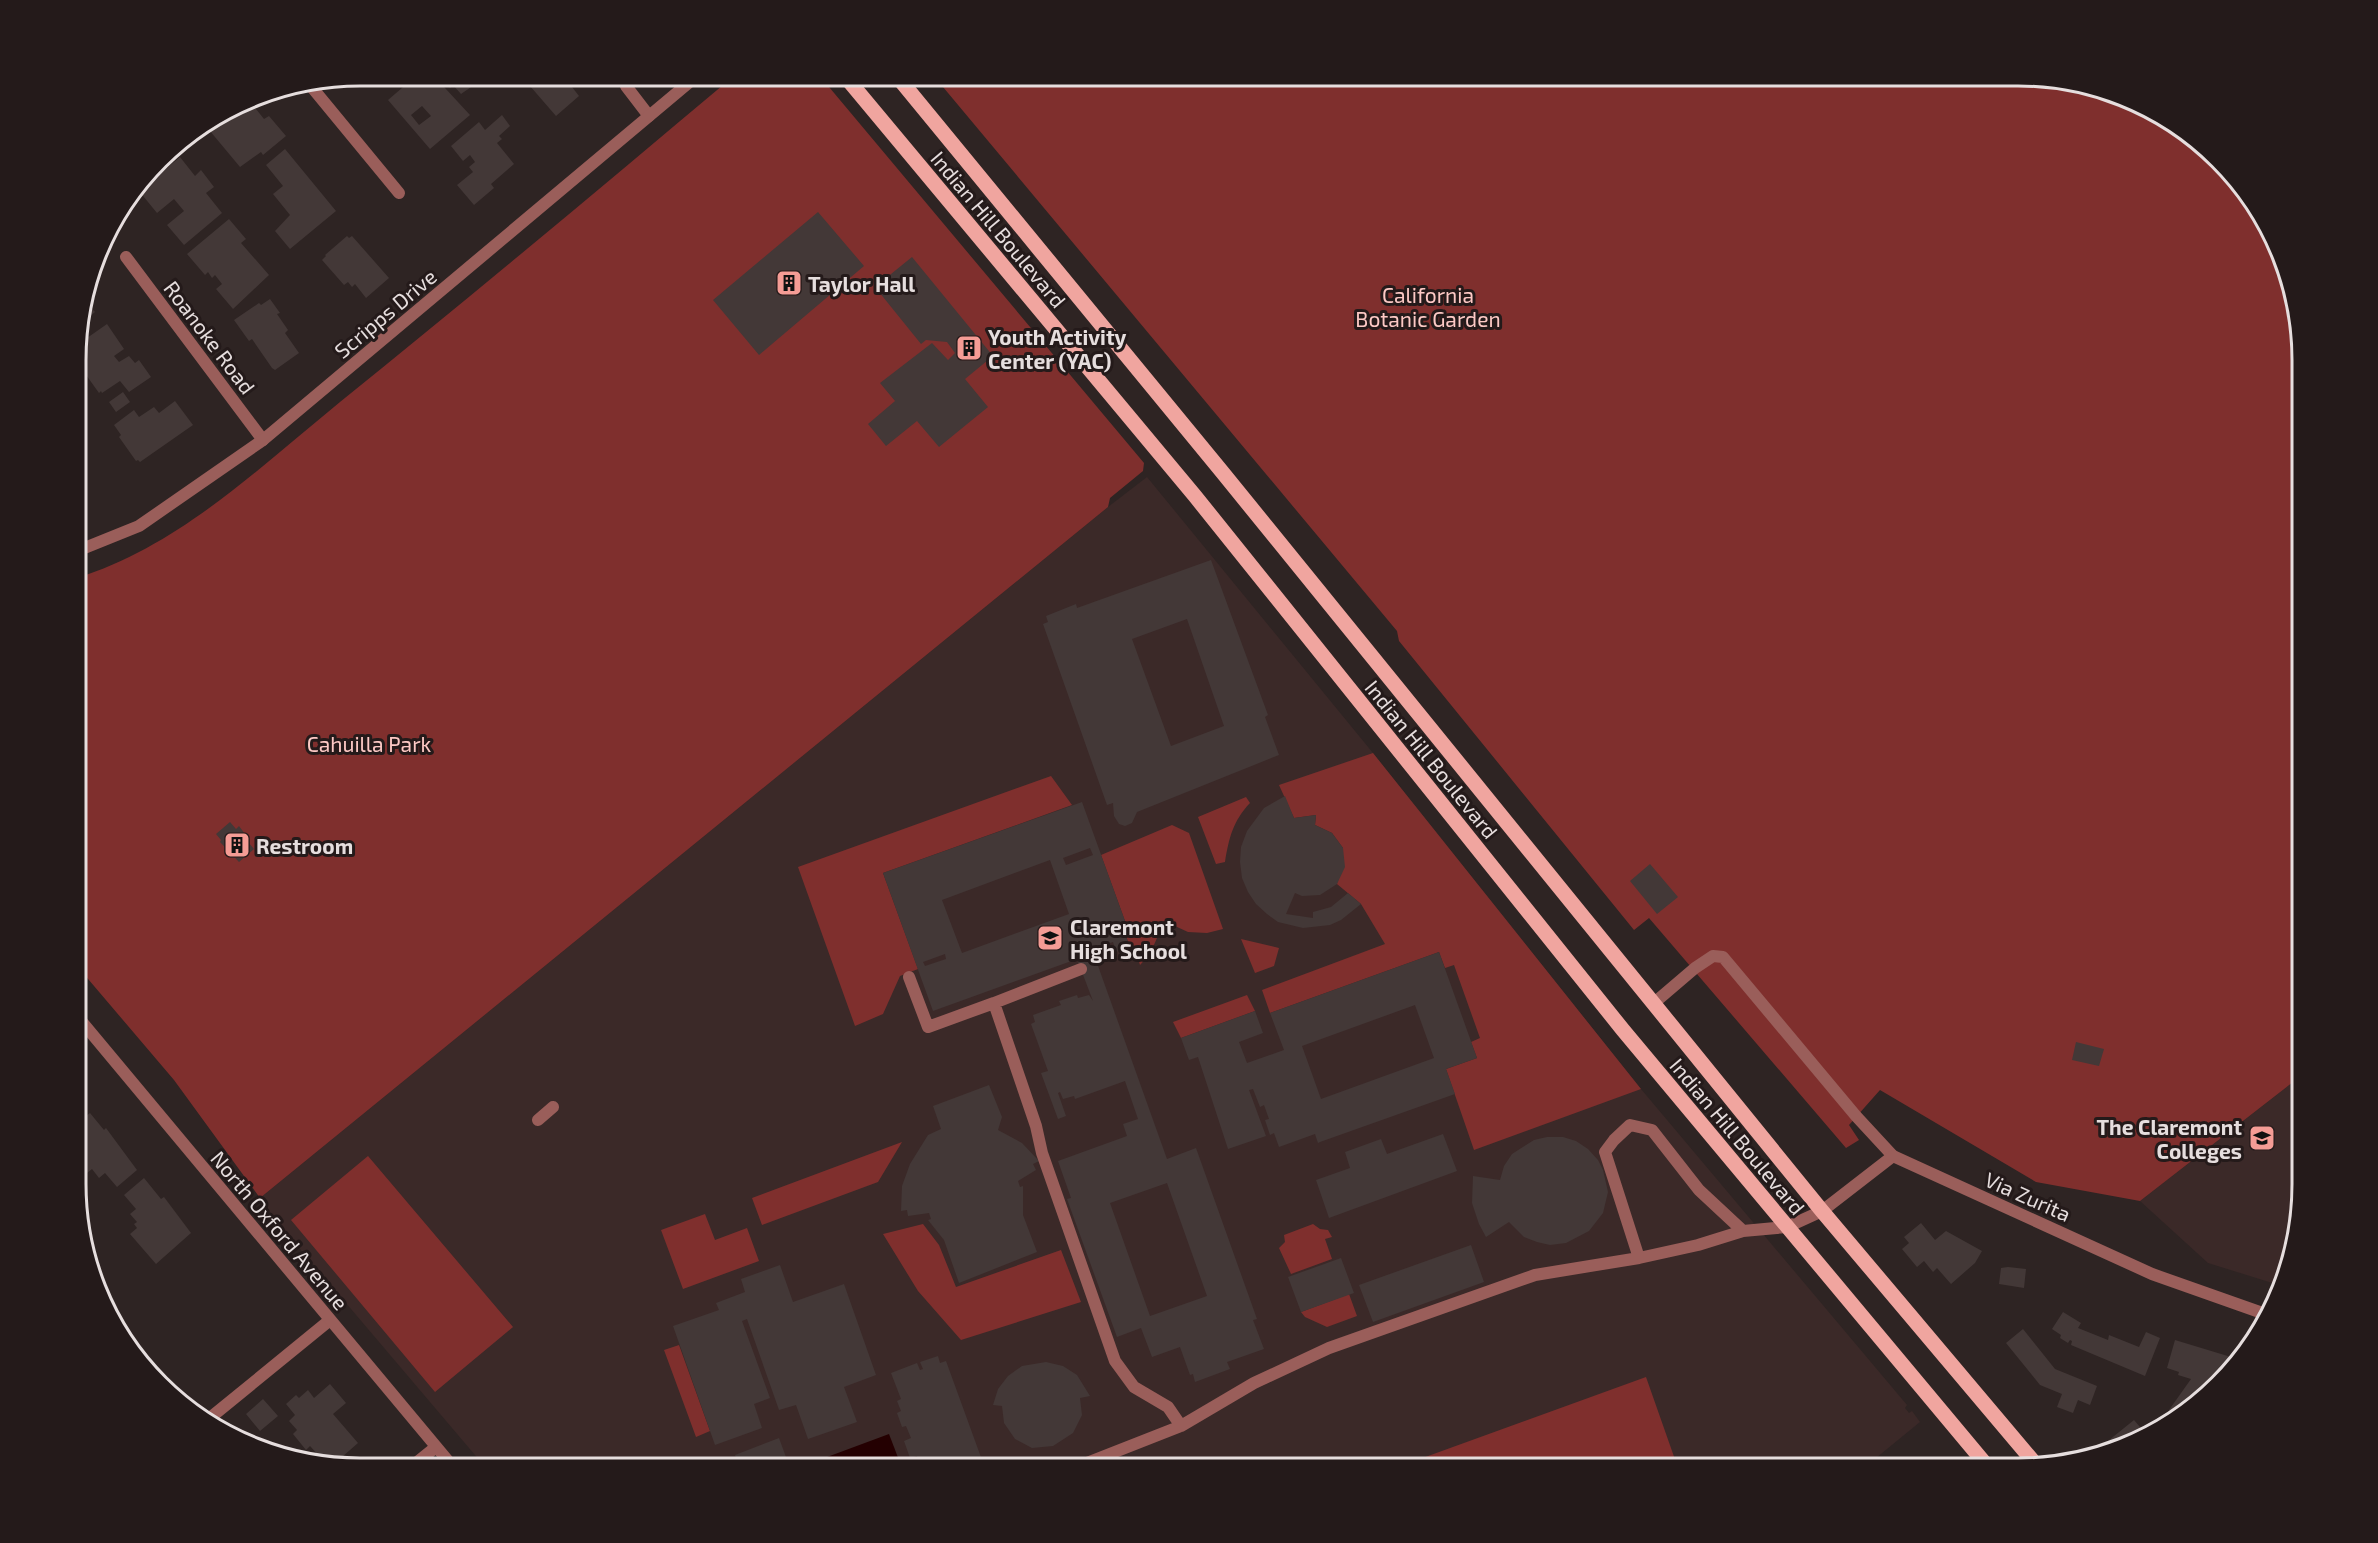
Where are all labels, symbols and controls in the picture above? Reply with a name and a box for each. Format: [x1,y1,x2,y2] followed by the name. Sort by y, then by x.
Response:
[926,146,1072,312] street label: Indian Hill Boulevard
[329,263,441,363] street label: Scripps Drive
[774,268,804,298] building icon: Taylor Hall
[808,271,915,297] place label: Taylor Hall
[159,276,261,398] street label: Roanoke Road
[1355,282,1501,331] park label: California Botanic Garden
[988,324,1127,373] place label: Youth Activity Center (YAC)
[954,333,984,363] building icon: Youth Activity Center (YAC)
[1360,675,1504,843] street label: Indian Hill Boulevard
[307,731,432,756] park label: Cahuilla Park
[222,830,252,860] building icon: Restroom
[256,833,353,858] place label: Restroom
[1070,914,1187,963] place label: Claremont High School
[1035,923,1065,953] school or university icon: Claremont High School
[1665,1053,1811,1219] street label: Indian Hill Boulevard
[2096,1114,2242,1163] place label: The Claremont Colleges
[2247,1123,2277,1153] school or university icon: The Claremont Colleges
[206,1145,354,1315] street label: North Oxford Avenue
[1981,1166,2075,1226] street label: Via Zurita

